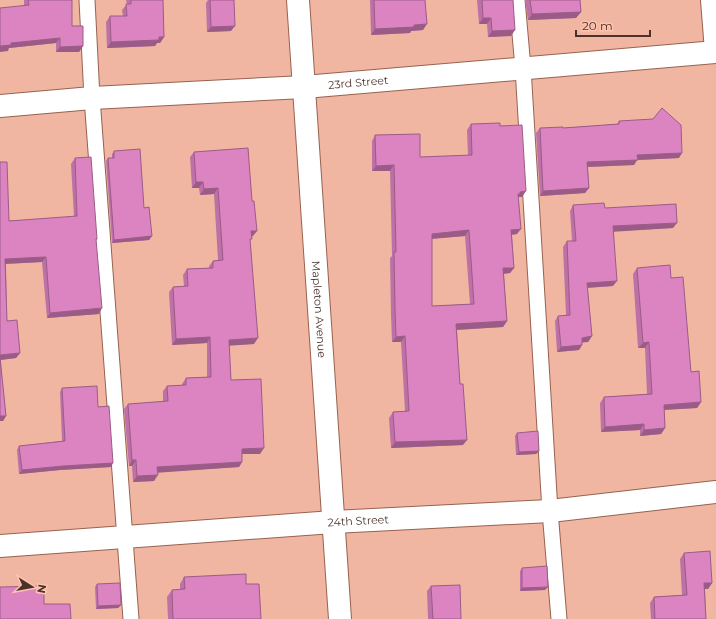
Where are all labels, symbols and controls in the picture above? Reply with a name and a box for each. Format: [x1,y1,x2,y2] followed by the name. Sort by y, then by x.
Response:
[576,12,650,38] scale bar
[582,18,613,33] text: 20 m
[327,73,389,92] street label: 23rd Street
[309,260,329,359] street label: Mapleton Avenue
[327,512,390,529] street label: 24th Street
[12,567,52,607] north arrow
[34,583,50,595] text: N

